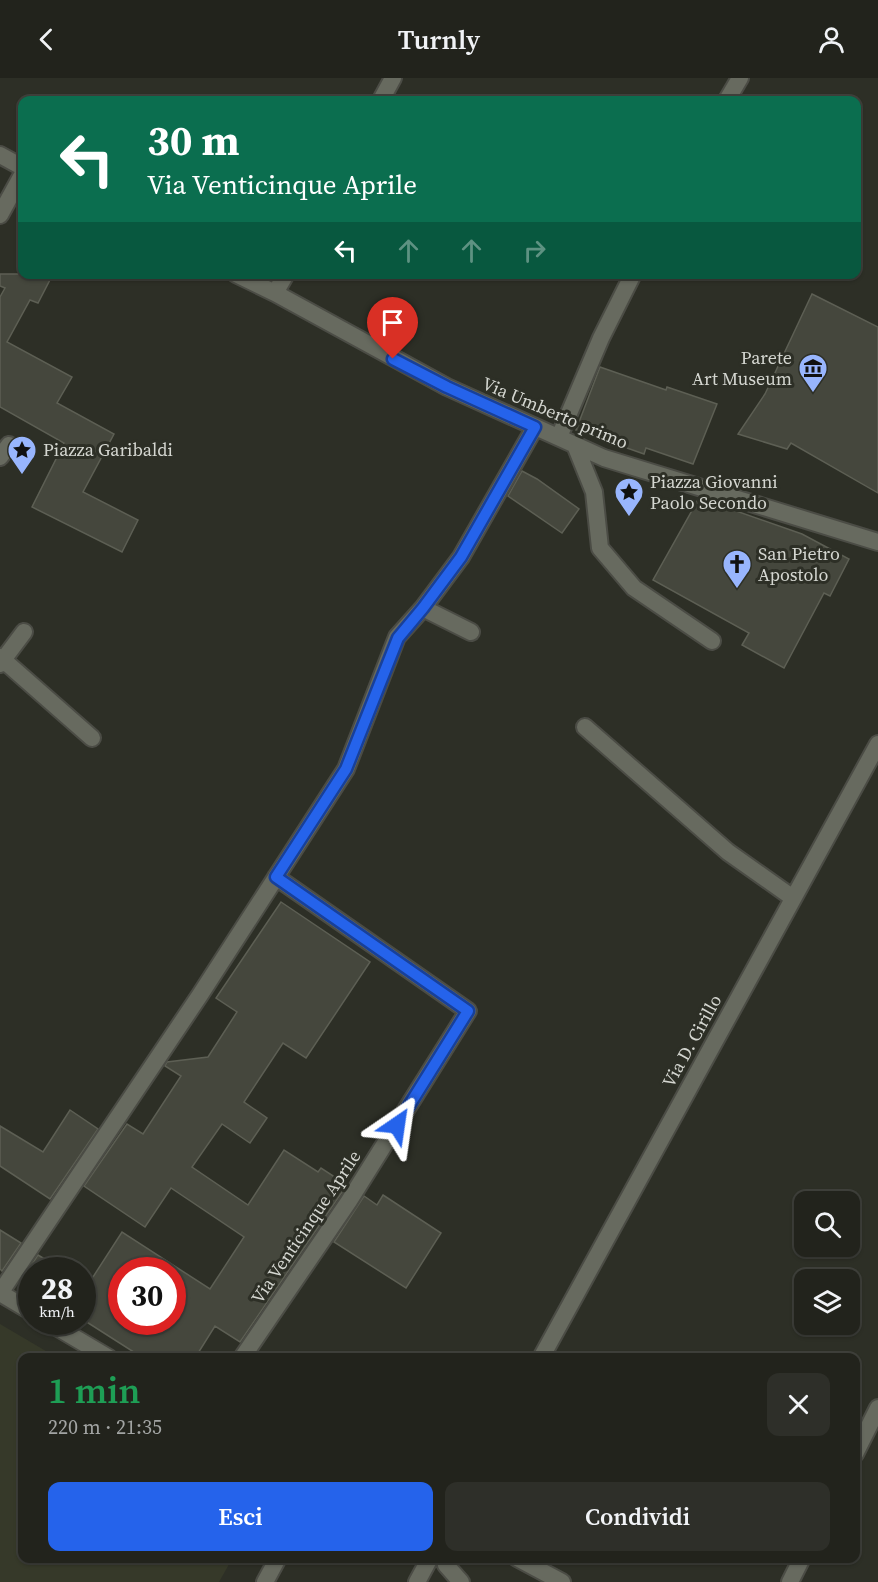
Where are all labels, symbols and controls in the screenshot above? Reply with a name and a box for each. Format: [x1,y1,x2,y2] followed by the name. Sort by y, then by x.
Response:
[398,21,480,58] text: Turnly
[30,23,63,56] icon: back
[815,23,848,56] icon: person
[147,111,240,169] text: 30 m
[48,120,126,198] icon: left
[147,166,417,203] text: Via Venticinque Aprile
[329,234,362,267] icon: left
[392,234,425,267] icon: ahead
[455,234,488,267] icon: ahead
[518,234,551,267] icon: right
[367,297,418,359] pin
[376,306,409,339] icon: arrive
[692,345,792,391] place label: Parete Art Museum
[797,352,829,394] museum icon: Parete Art Museum
[478,371,632,455] street label: Via Umberto primo
[6,434,38,476] place icon: Piazza Garibaldi
[43,437,173,462] place label: Piazza Garibaldi
[650,469,778,515] place label: Piazza Giovanni Paolo Secondo
[613,476,645,518] place icon: Piazza Giovanni Paolo Secondo
[758,541,840,587] place label: San Pietro Apostolo
[721,548,753,590] church icon: San Pietro Apostolo
[656,990,727,1092] street label: Via D. Cirillo
[365,1093,429,1157] position arrow
[245,1145,366,1308] street label: Via Venticinque Aprile
[794,1191,860,1335] map controls
[794,1191,860,1257] button: search
[108,1257,186,1335] speed limit sign: 30
[41,1268,73,1309] text: 28
[794,1269,860,1335] button: layers
[39,1301,75,1322] text: km/h
[48,1366,140,1415] text: 1 min
[767,1373,830,1436] button: close
[48,1413,162,1441] text: 220 m · 21:35
[48,1482,433,1551] button: Esci
[445,1482,830,1551] button: Condividi

